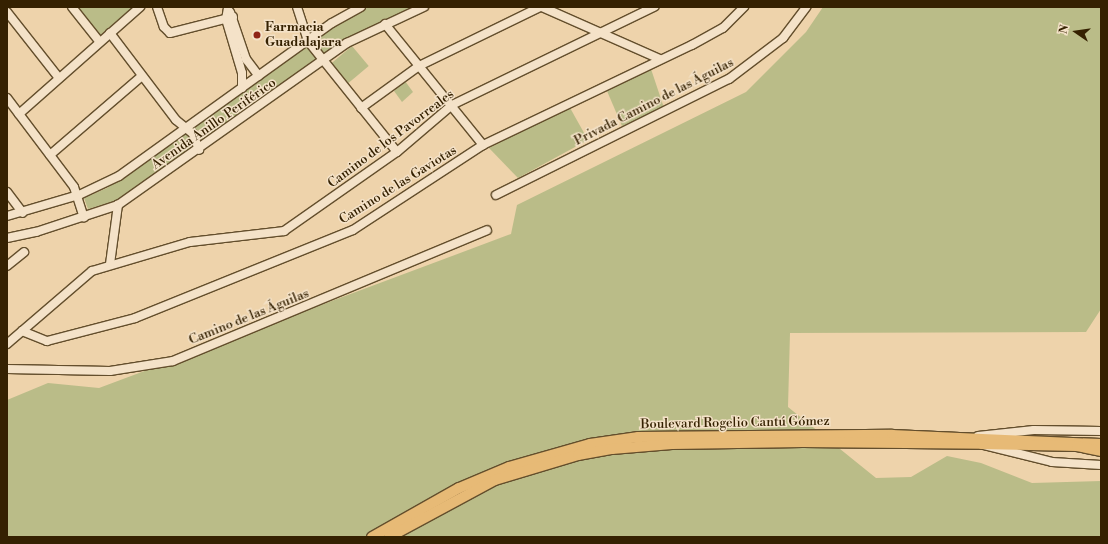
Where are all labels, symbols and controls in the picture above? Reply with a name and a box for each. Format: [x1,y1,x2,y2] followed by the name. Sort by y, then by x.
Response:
[1056,12,1096,52] north arrow
[265,20,341,51] place label: Farmacia Guadalajara
[1057,23,1072,35] text: N
[252,30,262,40] marker: Farmacia Guadalajara
[572,55,736,149] street label: Privada Camino de las Águilas
[149,75,279,173] street label: Avenida Anillo Periférico
[325,86,457,192] street label: Camino de los Pavorreales
[336,142,460,228] street label: Camino de las Gaviotas
[187,286,311,348] street label: Camino de las Águilas
[640,414,830,432] street label: Boulevard Rogelio Cantú Gómez

